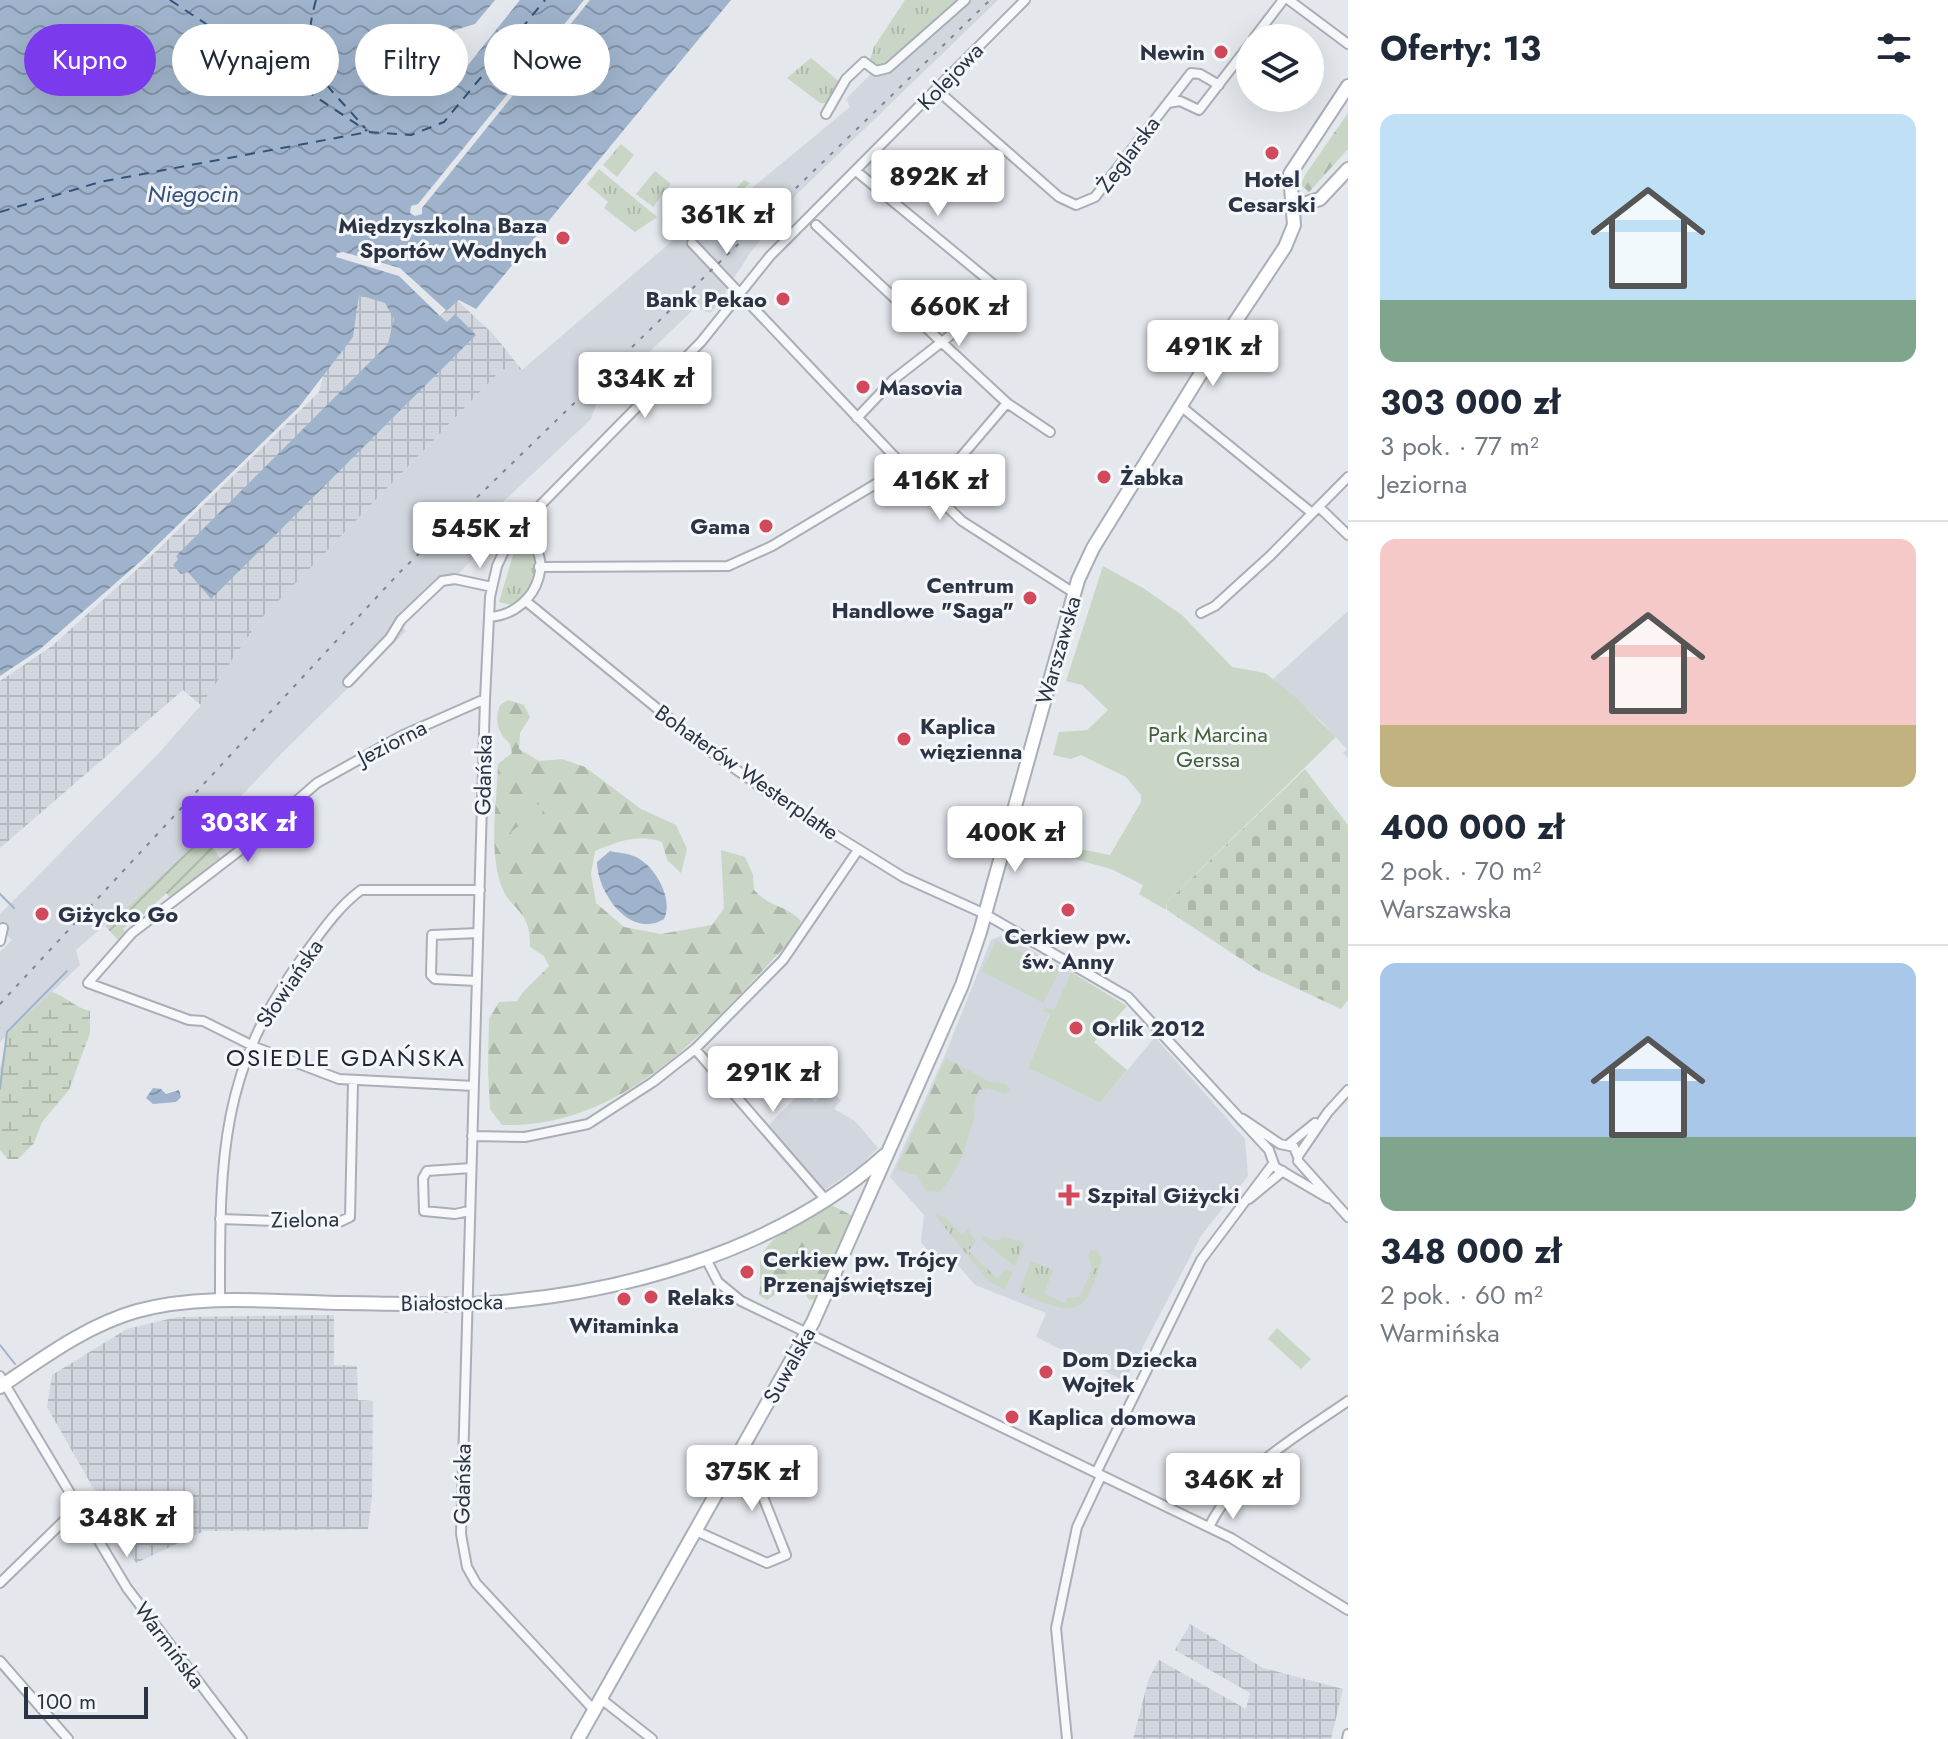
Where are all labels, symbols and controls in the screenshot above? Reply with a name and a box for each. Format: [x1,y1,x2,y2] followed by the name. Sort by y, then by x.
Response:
[24,24,156,96] chip: Kupno
[172,24,339,96] chip: Wynajem
[355,24,468,96] chip: Filtry
[484,24,610,96] chip: Nowe
[1236,24,1324,112] map controls
[1236,24,1324,112] button: layers
[1380,24,1541,73] text: Oferty: 13
[1872,26,1916,70] icon: filters
[910,35,990,117] street label: Kolejowa
[1140,36,1205,68] place label: Newin
[1212,43,1230,61] marker: Newin
[1089,109,1167,199] street label: Żeglarska
[1263,144,1281,162] marker: Hotel Cesarski
[864,150,1012,218] pin: 892K zł
[889,157,987,195] text: 892K zł
[1228,163,1316,220] place label: Hotel Cesarski
[1576,166,1720,310] icon: home
[147,176,239,211] water label: Niegocin
[653,188,801,256] pin: 361K zł
[680,195,774,233] text: 361K zł
[338,209,547,266] place label: Międzyszkolna Baza Sportów Wodnych
[554,229,572,247] marker: Międzyszkolna Baza Sportów Wodnych
[885,280,1033,348] pin: 660K zł
[645,283,767,315] place label: Bank Pekao
[910,287,1008,325] text: 660K zł
[774,290,792,308] marker: Bank Pekao
[1139,320,1287,388] pin: 491K zł
[1165,327,1261,365] text: 491K zł
[571,352,719,420] pin: 334K zł
[596,359,694,397] text: 334K zł
[879,371,963,403] place label: Masovia
[854,378,872,396] marker: Masovia
[1380,378,1560,427] text: 303 000 zł
[1380,427,1539,465] text: 3 pok. · 77 m²
[866,454,1014,522] pin: 416K zł
[892,461,988,499] text: 416K zł
[1120,461,1184,493] place label: Żabka
[1380,465,1467,503] text: Jeziorna
[1095,468,1113,486] marker: Żabka
[406,502,554,570] pin: 545K zł
[431,509,529,547] text: 545K zł
[690,510,750,542] place label: Gama
[757,517,775,535] marker: Gama
[831,569,1014,626] place label: Centrum Handlowe "Saga"
[1021,589,1039,607] marker: Centrum Handlowe "Saga"
[1576,591,1720,735] icon: home
[1027,592,1089,708] street label: Warszawska
[649,696,845,848] street label: Bohaterów Westerplatte
[919,710,1022,767] place label: Kaplica więzienna
[349,711,432,774] street label: Jeziorna
[1148,718,1268,775] park label: Park Marcina Gerssa
[895,730,913,748] marker: Kaplica więzienna
[466,734,500,816] street label: Gdańska
[174,796,322,864] pin: 303K zł
[200,803,296,841] text: 303K zł
[1380,803,1564,852] text: 400 000 zł
[941,806,1089,874] pin: 400K zł
[965,813,1065,851] text: 400K zł
[1380,852,1541,890] text: 2 pok. · 70 m²
[1380,890,1511,928] text: Warszawska
[58,898,178,930] place label: Giżycko Go
[1059,901,1077,919] marker: Cerkiew pw. św. Anny
[33,905,51,923] marker: Giżycko Go
[1004,920,1132,977] place label: Cerkiew pw. św. Anny
[248,932,330,1034] street label: Słowiańska
[1092,1012,1205,1044] place label: Orlik 2012
[1576,1015,1720,1159] icon: home
[1067,1019,1085,1037] marker: Orlik 2012
[226,1040,466,1075] district label: OSIEDLE GDAŃSKA
[699,1046,847,1114] pin: 291K zł
[726,1053,820,1091] text: 291K zł
[1087,1179,1240,1211] place label: Szpital Giżycki
[1058,1184,1080,1206] marker: Szpital Giżycki
[271,1202,339,1236] street label: Zielona
[1380,1227,1561,1276] text: 348 000 zł
[763,1243,958,1300] place label: Cerkiew pw. Trójcy Przenajświętszej
[738,1263,756,1281] marker: Cerkiew pw. Trójcy Przenajświętszej
[1380,1276,1543,1314] text: 2 pok. · 60 m²
[667,1281,734,1313] place label: Relaks
[400,1285,504,1319] street label: Białostocka
[642,1288,660,1306] marker: Relaks
[615,1290,633,1308] marker: Witaminka
[569,1309,679,1341] place label: Witaminka
[1380,1314,1500,1352] text: Warmińska
[755,1321,823,1409] street label: Suwalska
[1062,1343,1197,1400] place label: Dom Dziecka Wojtek
[1037,1363,1055,1381] marker: Dom Dziecka Wojtek
[1028,1401,1196,1433] place label: Kaplica domowa
[1003,1408,1021,1426] marker: Kaplica domowa
[445,1443,479,1525] street label: Gdańska
[678,1445,826,1513] pin: 375K zł
[705,1452,799,1490] text: 375K zł
[1159,1453,1307,1521] pin: 346K zł
[1184,1460,1282,1498] text: 346K zł
[53,1491,201,1559] pin: 348K zł
[78,1498,176,1536] text: 348K zł
[127,1595,213,1695] street label: Warmińska
[24,1683,148,1719] scale bar
[36,1685,96,1717] text: 100 m

